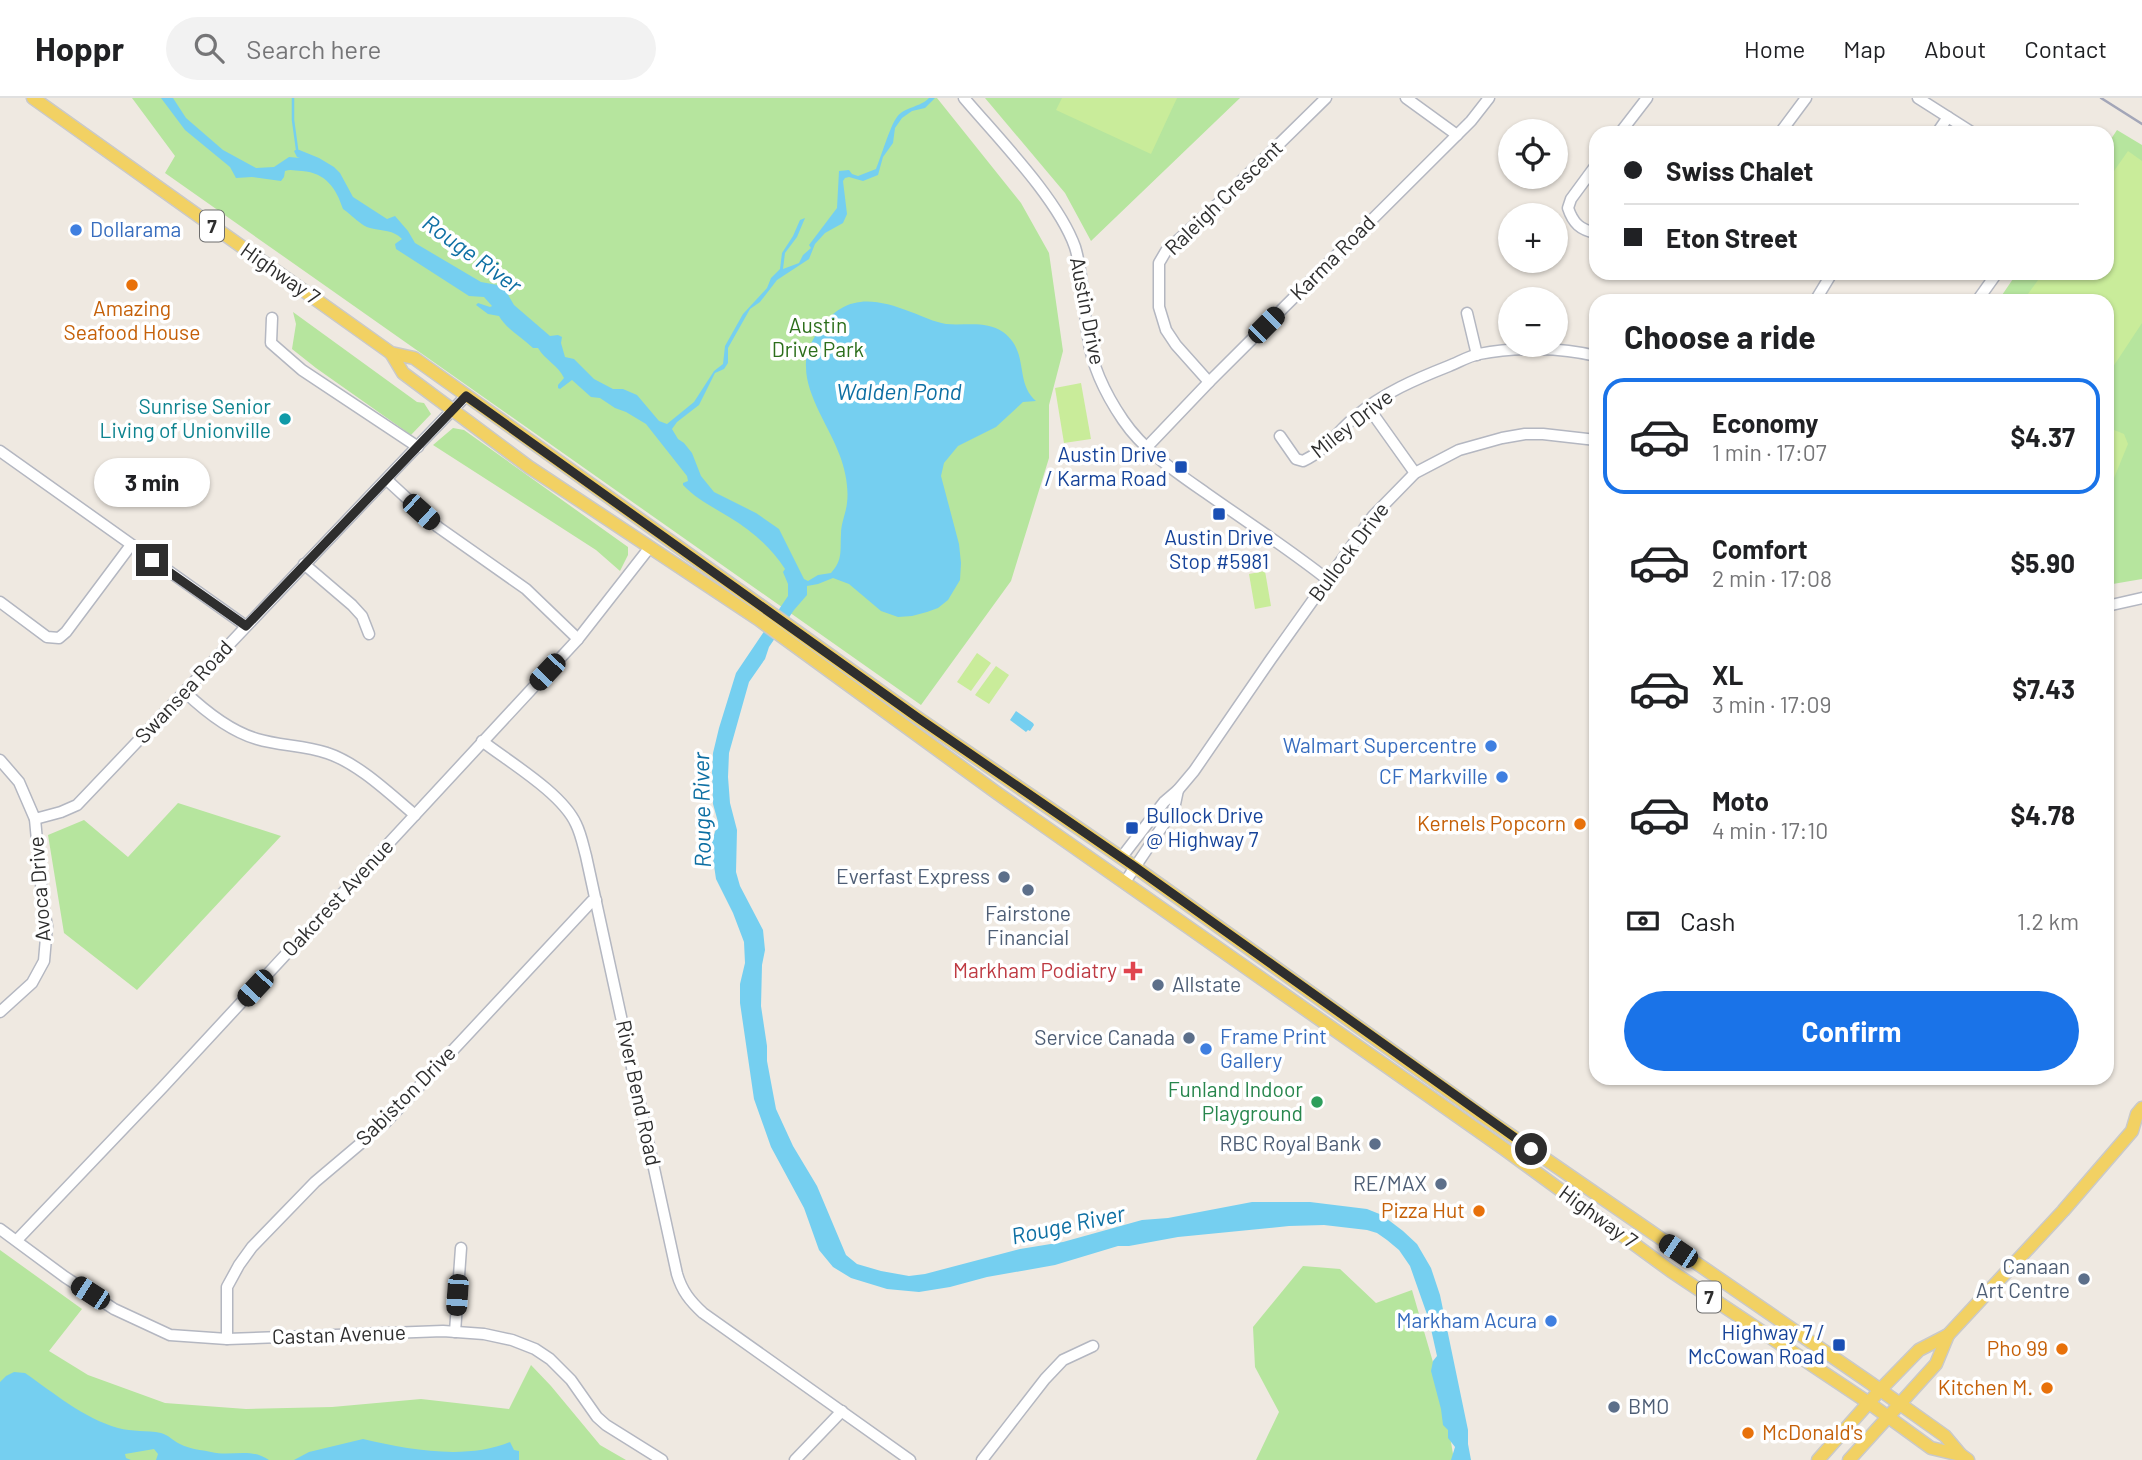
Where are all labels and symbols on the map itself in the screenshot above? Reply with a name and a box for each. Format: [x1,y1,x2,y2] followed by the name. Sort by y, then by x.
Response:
[1159,134,1287,259] street label: Raleigh Crescent
[418,208,528,299] water label: Rouge River
[1284,209,1380,305] street label: Karma Road
[200,210,224,242] road number: 7
[90,216,181,241] place label: Dollarama
[68,222,84,238] marker: Dollarama
[237,236,325,309] street label: Highway 7
[1066,255,1111,367] street label: Austin Drive
[124,277,140,293] marker: Amazing Seafood House
[64,295,200,344] place label: Amazing Seafood House
[1244,303,1289,347] car
[772,312,864,361] park label: Austin Drive Park
[836,377,962,405] water label: Walden Pond
[1305,383,1397,462] street label: Miley Drive
[100,393,271,442] place label: Sunrise Senior Living of Unionville
[277,411,293,427] marker: Sunrise Senior Living of Unionville
[1044,441,1167,490] place label: Austin Drive / Karma Road
[94,458,210,508] callout: 3 min
[1173,459,1189,475] marker: Austin Drive / Karma Road
[399,490,444,534] car
[1302,497,1393,606] street label: Bullock Drive
[1211,506,1227,522] marker: Austin Drive Stop #5981
[1164,524,1274,573] place label: Austin Drive Stop #5981
[136,544,168,576] route end
[129,634,237,748] street label: Swansea Road
[525,649,570,695] car
[1283,732,1477,757] place label: Walmart Supercentre
[1483,738,1499,754] marker: Walmart Supercentre
[686,751,716,868] water label: Rouge River
[1379,763,1488,788] place label: CF Markville
[1494,769,1510,785] marker: CF Markville
[1146,802,1264,851] place label: Bullock Drive @ Highway 7
[1417,810,1566,835] place label: Kernels Popcorn
[1572,816,1588,832] marker: Kernels Popcorn
[1124,820,1140,836] marker: Bullock Drive @ Highway 7
[276,833,398,961] street label: Oakcrest Avenue
[22,835,55,943] street label: Avoca Drive
[836,863,990,888] place label: Everfast Express
[996,869,1012,885] marker: Everfast Express
[1020,882,1036,898] marker: Fairstone Financial
[985,900,1071,949] place label: Fairstone Financial
[953,957,1117,982] place label: Markham Podiatry
[1123,961,1143,981] marker: Markham Podiatry
[233,965,278,1011] car
[1172,971,1241,996] place label: Allstate
[1150,977,1166,993] marker: Allstate
[612,1017,667,1168] street label: River Bend Road
[1220,1023,1327,1072] place label: Frame Print Gallery
[1034,1024,1175,1049] place label: Service Canada
[1181,1030,1197,1046] marker: Service Canada
[350,1040,460,1150] street label: Sabiston Drive
[1198,1041,1214,1057] marker: Frame Print Gallery
[1168,1076,1303,1125] place label: Funland Indoor Playground
[1309,1094,1325,1110] marker: Funland Indoor Playground
[1219,1130,1361,1155] place label: RBC Royal Bank
[1515,1133,1547,1165] route start
[1367,1136,1383,1152] marker: RBC Royal Bank
[1353,1170,1427,1195] place label: RE/MAX
[1433,1176,1449,1192] marker: RE/MAX
[1555,1179,1643,1253] street label: Highway 7
[1381,1197,1465,1222] place label: Pizza Hut
[1008,1198,1128,1250] water label: Rouge River
[1471,1203,1487,1219] marker: Pizza Hut
[1655,1231,1702,1271] car
[1976,1253,2070,1302] place label: Canaan Art Centre
[2076,1271,2092,1287] marker: Canaan Art Centre
[67,1273,114,1313] car
[446,1273,469,1317] car
[1697,1282,1721,1312] road number: 7
[1396,1307,1537,1332] place label: Markham Acura
[1543,1313,1559,1329] marker: Markham Acura
[272,1319,406,1348] street label: Castan Avenue
[1688,1319,1825,1368] place label: Highway 7 / McCowan Road
[1987,1335,2048,1360] place label: Pho 99
[1831,1337,1847,1353] marker: Highway 7 / McCowan Road
[2054,1341,2070,1357] marker: Pho 99
[1938,1374,2033,1399] place label: Kitchen M.
[2039,1380,2055,1396] marker: Kitchen M.
[1628,1393,1669,1418] place label: BMO
[1606,1399,1622,1415] marker: BMO
[1762,1419,1863,1444] place label: McDonald's
[1740,1425,1756,1441] marker: McDonald's

